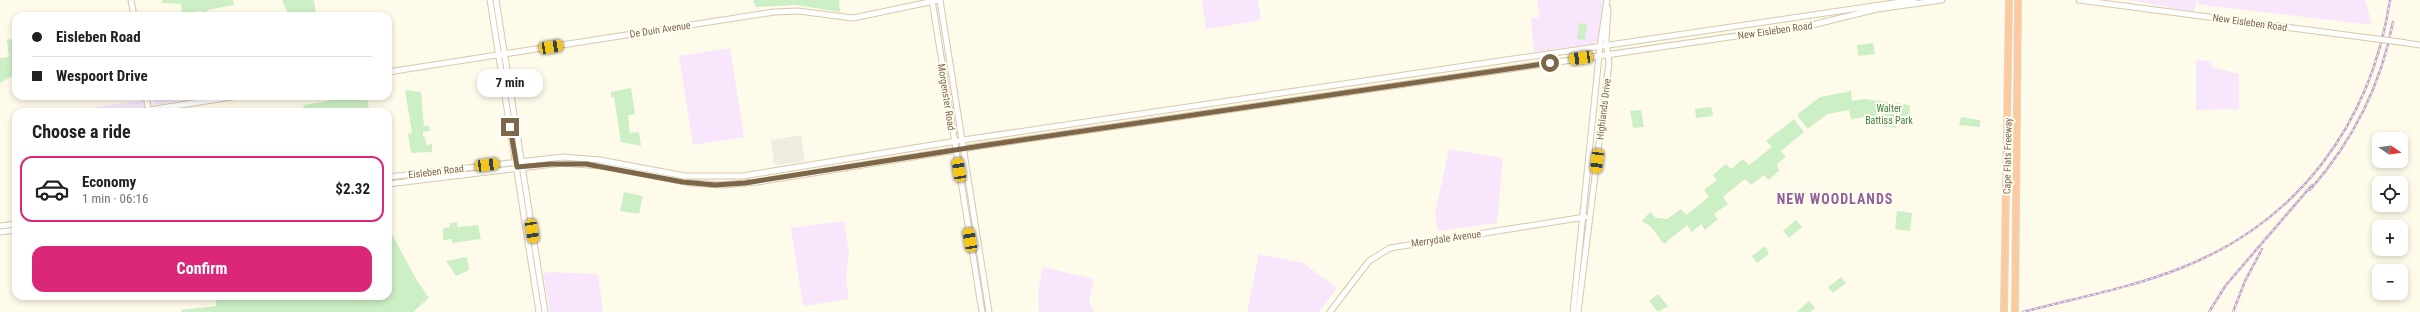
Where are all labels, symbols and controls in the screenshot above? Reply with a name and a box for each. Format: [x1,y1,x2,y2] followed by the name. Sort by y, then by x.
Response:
[2212,12,2288,33] street label: New Eisleben Road
[629,19,692,40] street label: De Duin Avenue
[1737,20,1813,41] street label: New Eisleben Road
[56,28,141,46] text: Eisleben Road
[538,39,564,55] car
[1568,50,1594,66] car
[1541,54,1559,72] route start
[936,63,957,131] street label: Morgenster Road
[56,67,148,85] text: Wespoort Drive
[477,69,543,97] callout: 7 min
[496,75,524,90] text: 7 min
[1594,77,1613,140] street label: Highlands Drive
[1865,103,1913,126] park label: Walter Battiss Park
[501,118,519,136] route end
[2001,118,2014,194] street label: Cape Flats Freeway
[32,121,131,142] text: Choose a ride
[2372,132,2408,168] north arrow
[2372,132,2408,300] map controls
[1590,148,1604,174] car
[951,157,967,183] car
[474,158,500,172] car
[408,163,464,180] street label: Eisleben Road
[34,171,70,207] icon: car
[82,173,136,191] text: Economy
[2372,176,2408,212] button: locate
[335,180,370,198] text: $2.32
[82,191,148,206] text: 1 min · 06:16
[1777,191,1893,207] district label: NEW WOODLANDS
[524,218,540,244] car
[2372,220,2408,256] button: +
[962,227,978,253] car
[1410,228,1482,249] street label: Merrydale Avenue
[32,246,372,292] button: Confirm
[2372,264,2408,300] button: −

